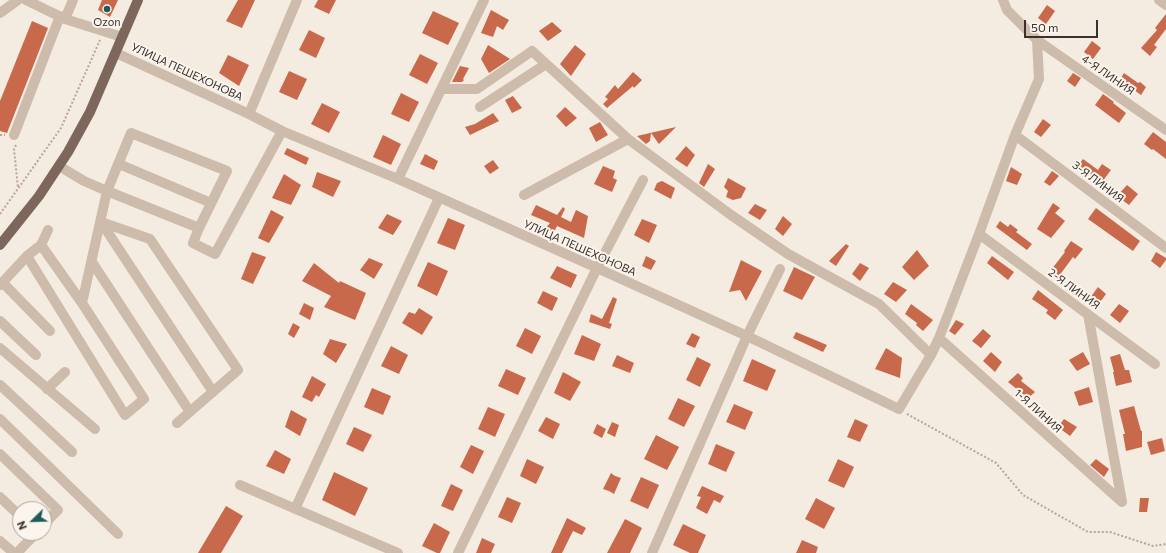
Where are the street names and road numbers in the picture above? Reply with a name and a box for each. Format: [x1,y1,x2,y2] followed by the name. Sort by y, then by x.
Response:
[129,40,245,104] street label: УЛИЦА ПЕШЕХОНОВА
[1079,52,1137,98] street label: 4-Я ЛИНИЯ
[1070,158,1126,206] street label: 3-Я ЛИНИЯ
[522,217,638,279] street label: УЛИЦА ПЕШЕХОНОВА
[1046,266,1102,312] street label: 2-Я ЛИНИЯ
[1012,386,1064,436] street label: 1-Я ЛИНИЯ

